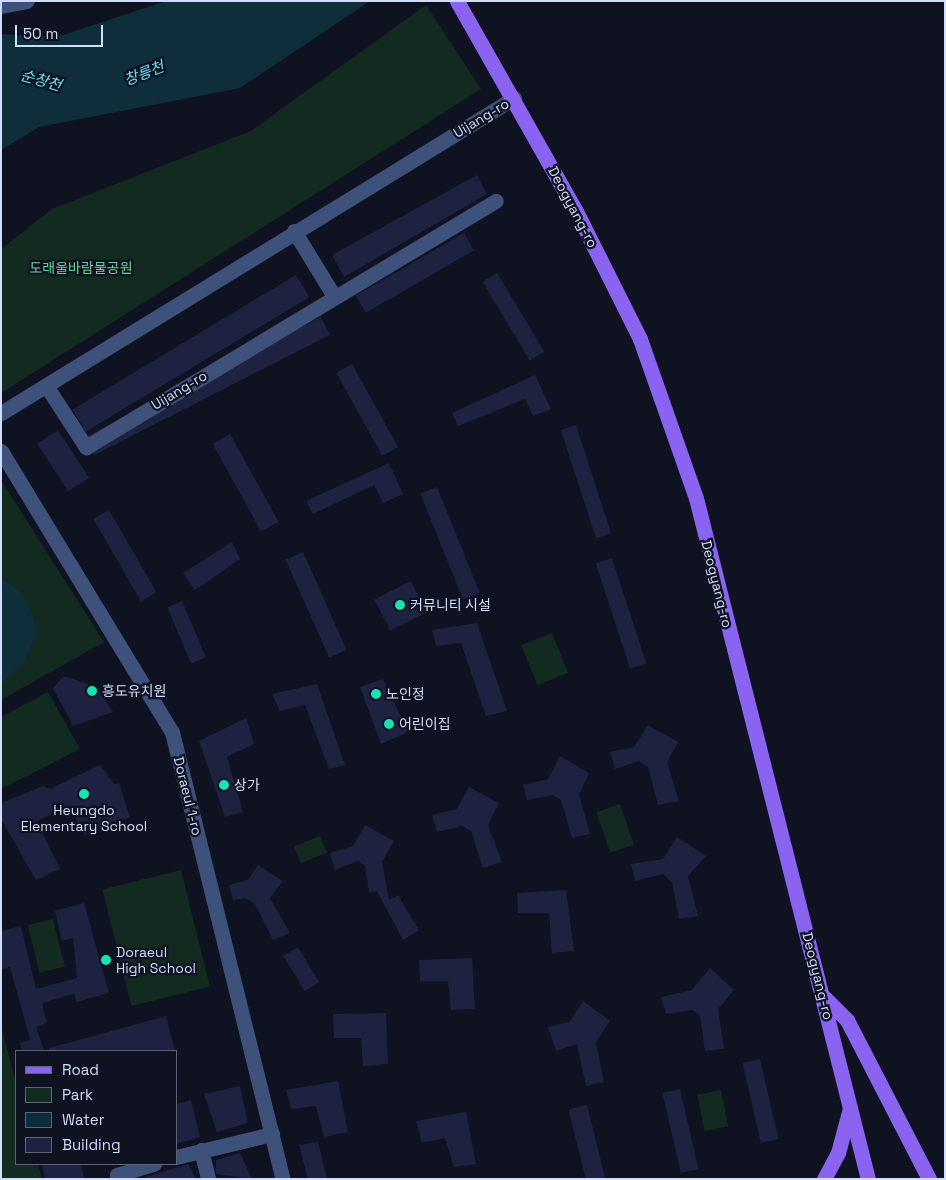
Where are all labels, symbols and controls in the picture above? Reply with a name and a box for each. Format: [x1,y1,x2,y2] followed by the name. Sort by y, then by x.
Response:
[18,15,105,47] scale bar
[23,24,58,43] text: 50 m
[121,57,167,89] water label: 창릉천
[19,66,63,94] water label: 순창천
[450,95,512,141] street label: Uijang-ro
[545,164,601,250] street label: Deogyang-ro
[29,260,133,276] park label: 도래울바람물공원
[148,367,210,413] street label: Uijang-ro
[698,539,736,629] street label: Deogyang-ro
[410,597,491,613] place label: 커뮤니티 시설
[394,599,406,611] marker: 커뮤니티 시설
[102,683,166,699] place label: 흥도유치원
[86,685,98,697] marker: 흥도유치원
[386,686,425,702] place label: 노인정
[370,688,382,700] marker: 노인정
[399,716,451,732] place label: 어린이집
[383,718,395,730] marker: 어린이집
[170,755,206,837] street label: Doraeul 1-ro
[234,777,260,793] place label: 상가
[218,779,230,791] marker: 상가
[78,788,90,800] marker: Heungdo Elementary School
[21,802,147,834] place label: Heungdo Elementary School
[799,931,837,1021] street label: Deogyang-ro
[116,944,196,976] place label: Doraeul High School
[100,954,112,966] marker: Doraeul High School
[15,1050,178,1165] legend
[62,1060,99,1079] text: Road
[62,1085,93,1104] text: Park
[62,1110,104,1129] text: Water
[62,1135,121,1154] text: Building

